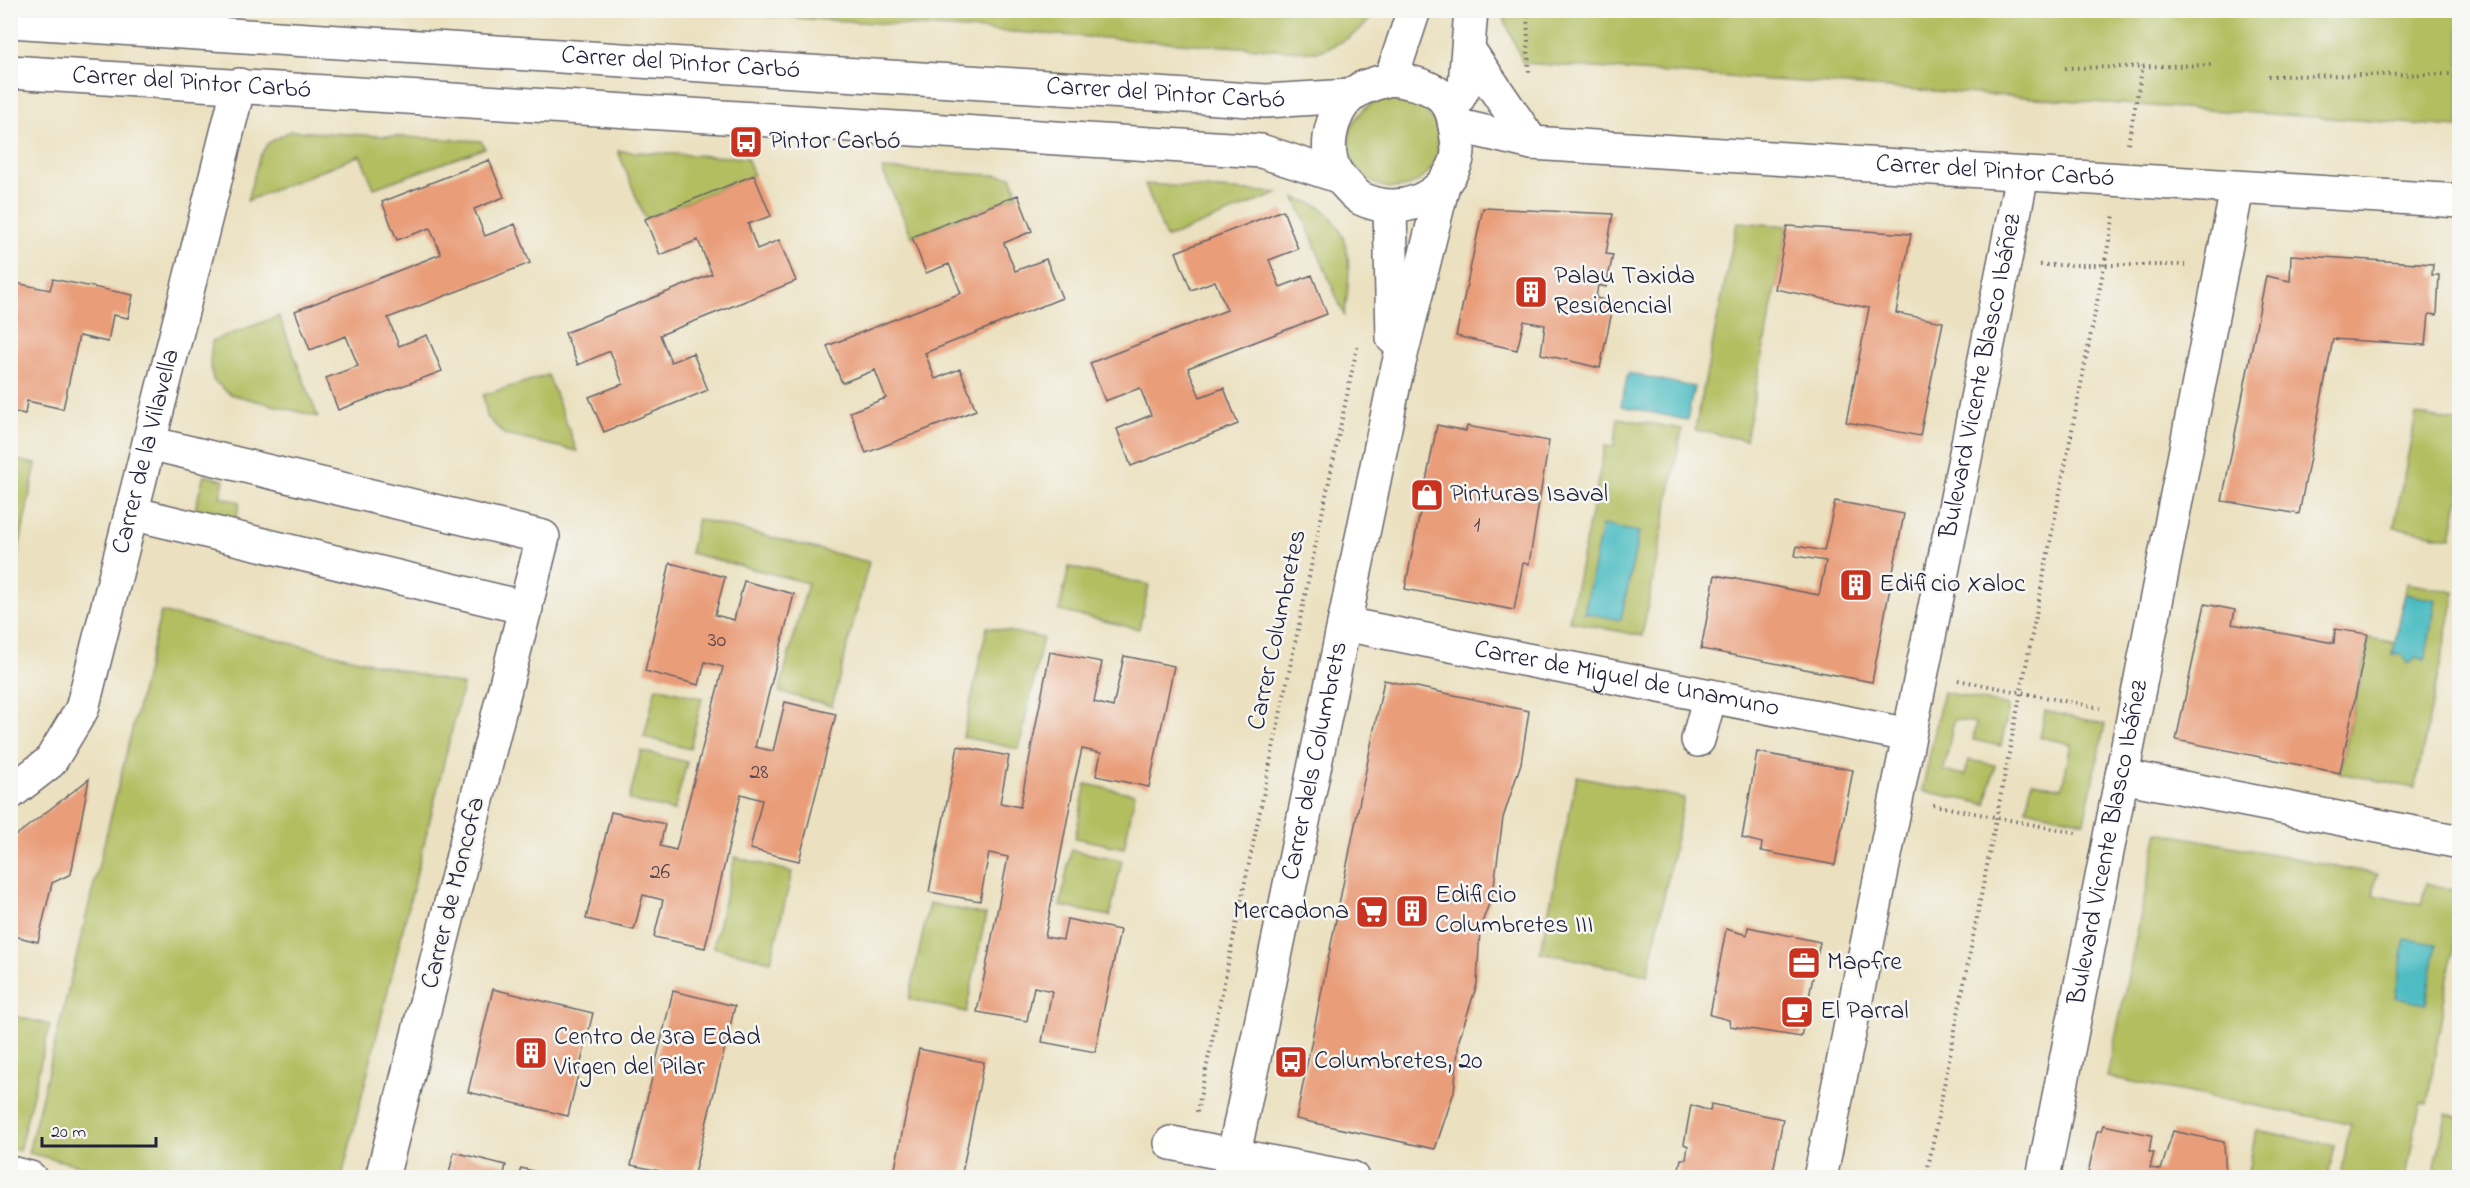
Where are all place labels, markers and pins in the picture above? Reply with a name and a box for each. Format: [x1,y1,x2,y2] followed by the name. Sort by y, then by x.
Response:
[769,123,900,161] place label: Pintor Carbó
[728,124,764,160] bus stop icon: Pintor Carbó
[1554,258,1695,326] place label: Palau Taxida Residencial
[1513,274,1549,310] building icon: Palau Taxida Residencial
[1450,476,1608,514] place label: Pinturas Isaval
[1409,477,1445,513] shop icon: Pinturas Isaval
[1879,566,2026,604] place label: Edificio Xaloc
[1838,567,1874,603] building icon: Edificio Xaloc
[1435,877,1593,945] place label: Edificio Columbretes III
[1233,893,1349,931] place label: Mercadona
[1394,893,1430,929] building icon: Edificio Columbretes III
[1354,894,1390,930] supermarket icon: Mercadona
[1827,944,1902,982] place label: Mapfre
[1786,945,1822,981] office icon: Mapfre
[1820,993,1909,1031] place label: El Parral
[1779,994,1815,1030] cafe icon: El Parral
[553,1019,761,1087] place label: Centro de 3ra Edad Virgen del Pilar
[513,1035,549,1071] building icon: Centro de 3ra Edad Virgen del Pilar
[1314,1043,1483,1081] place label: Columbretes, 20
[1273,1044,1309,1080] bus stop icon: Columbretes, 20

